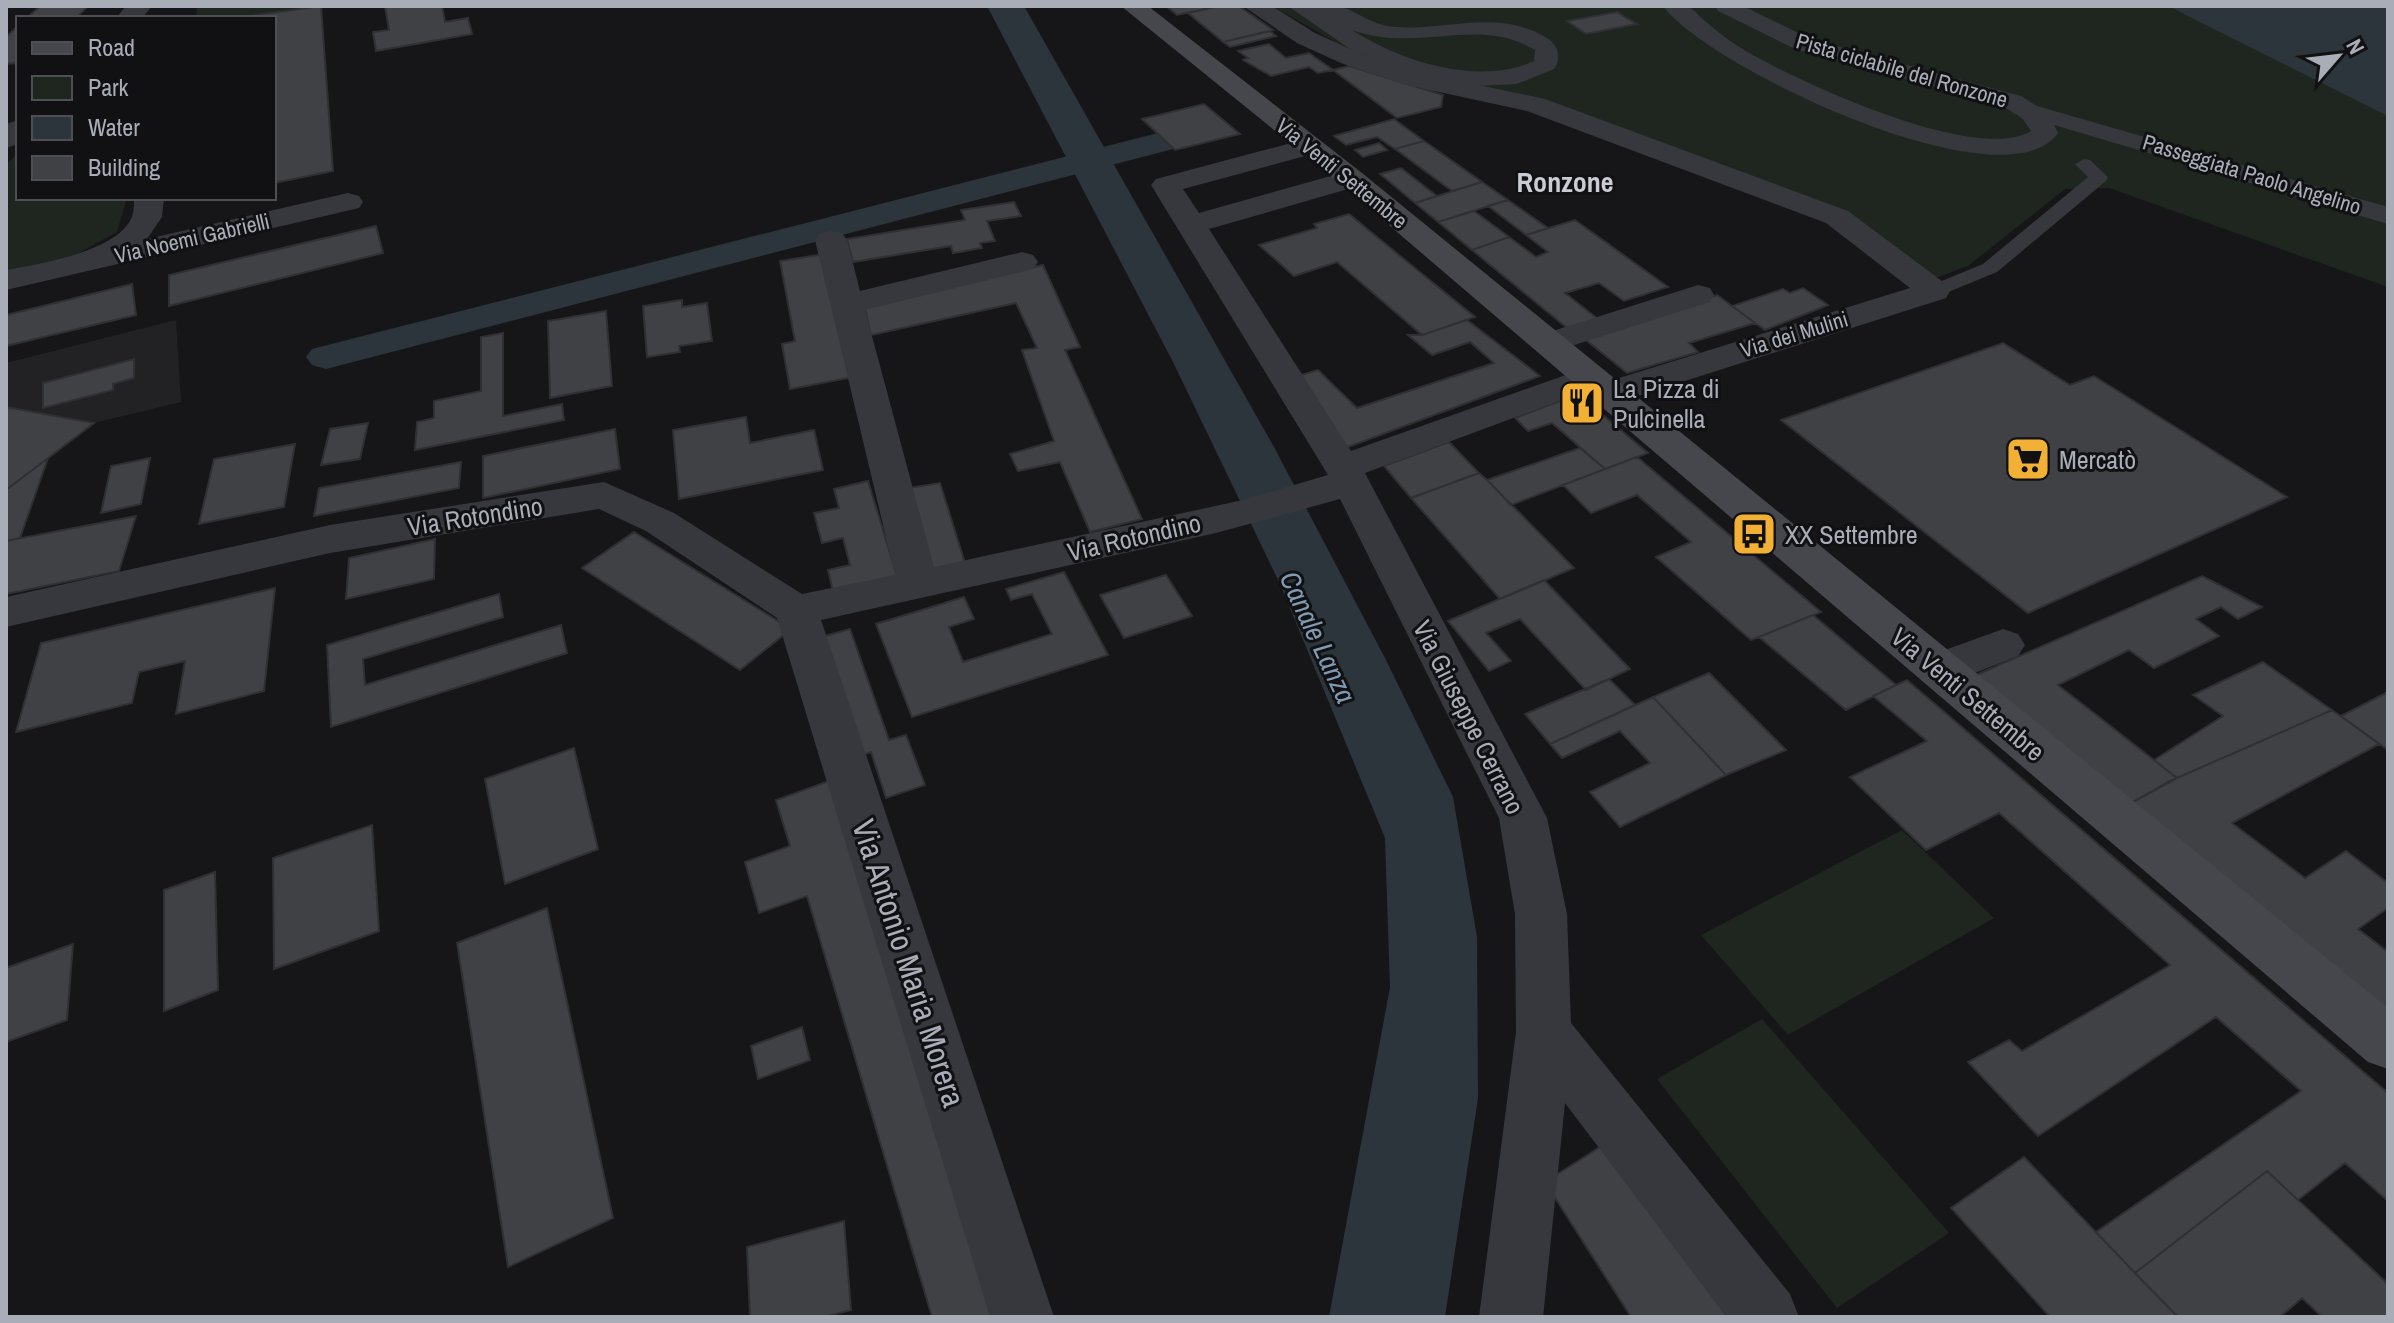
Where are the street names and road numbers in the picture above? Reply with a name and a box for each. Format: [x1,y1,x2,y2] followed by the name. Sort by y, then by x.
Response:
[1793,25,2011,115] street label: Pista ciclabile del Ronzone
[1270,111,1414,235] street label: Via Venti Settembre
[2139,127,2365,221] street label: Passeggiata Paolo Angelino
[112,206,272,270] street label: Via Noemi Gabrielli
[1737,303,1851,365] street label: Via dei Mulini
[405,488,545,544] street label: Via Rotondino
[1064,505,1204,569] street label: Via Rotondino
[1405,614,1533,820] street label: Via Giuseppe Cerrano
[1884,619,2052,769] street label: Via Venti Settembre
[842,814,976,1113] street label: Via Antonio Maria Morera

